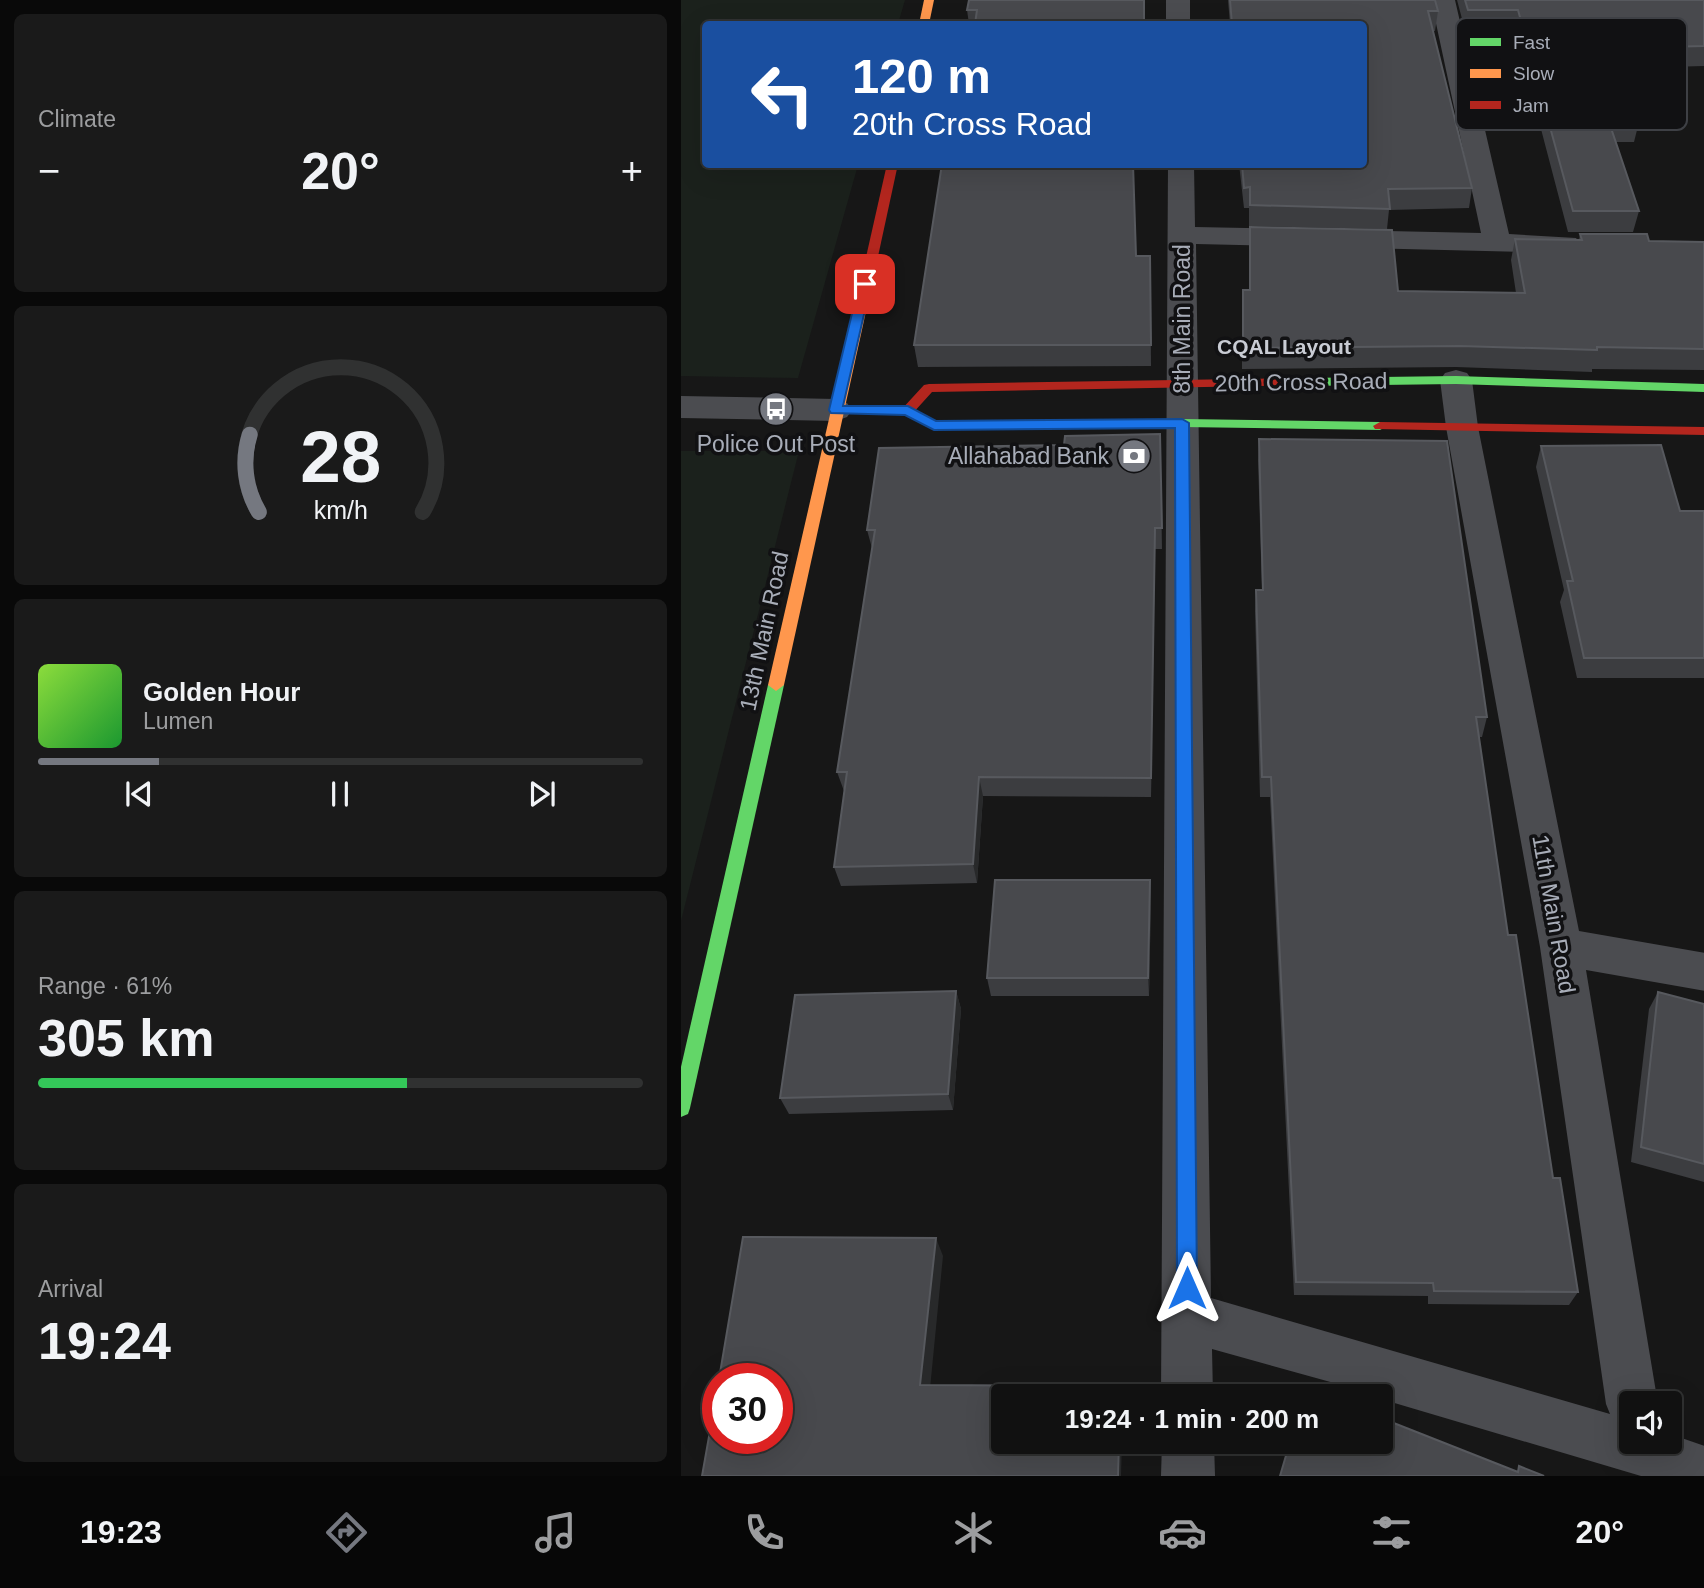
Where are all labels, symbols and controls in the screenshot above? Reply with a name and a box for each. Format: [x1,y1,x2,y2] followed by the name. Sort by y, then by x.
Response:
[1456,18,1687,130] legend
[1513,32,1551,53] text: Fast
[737,49,828,140] icon: left
[852,49,991,103] text: 120 m
[1513,63,1554,84] text: Slow
[1513,95,1549,116] text: Jam
[38,106,116,132] text: Climate
[852,106,1092,142] text: 20th Cross Road
[301,142,380,200] text: 20°
[38,150,60,192] text: −
[621,150,643,192] text: +
[1169,244,1195,394] street label: 8th Main Road
[835,254,895,314] pin
[846,265,884,303] icon: arrive
[1217,335,1351,358] district label: CQAL Layout
[1214,367,1388,397] street label: 20th Cross Road
[757,390,795,428] bus stop icon: Police Out Post
[300,416,381,497] text: 28
[697,431,856,457] place label: Police Out Post
[1115,437,1153,475] bank icon: Allahabad Bank
[948,443,1109,469] place label: Allahabad Bank
[313,495,368,523] text: km/h
[734,549,794,713] street label: 13th Main Road
[143,677,300,707] text: Golden Hour
[143,708,213,734] text: Lumen
[120,775,158,813] icon: previous
[321,775,359,813] icon: pause
[523,775,561,813] icon: next
[1527,833,1581,995] street label: 11th Main Road
[38,973,172,999] text: Range · 61%
[38,1009,214,1067] text: 305 km
[1150,1251,1224,1325] position arrow
[38,1276,103,1302] text: Arrival
[38,1312,171,1370] text: 19:24
[702,1363,793,1454] speed limit sign: 30
[1619,1391,1682,1454] map controls
[1619,1391,1682,1454] button: sound
[1065,1404,1319,1434] text: 19:24 · 1 min · 200 m
[322,1508,371,1557] icon: directions
[531,1508,580,1557] icon: music
[740,1508,789,1557] icon: phone
[949,1508,998,1557] icon: climate
[1158,1508,1207,1557] icon: car
[1367,1508,1416,1557] icon: filters
[80,1514,162,1550] text: 19:23
[1576,1514,1624,1550] text: 20°

